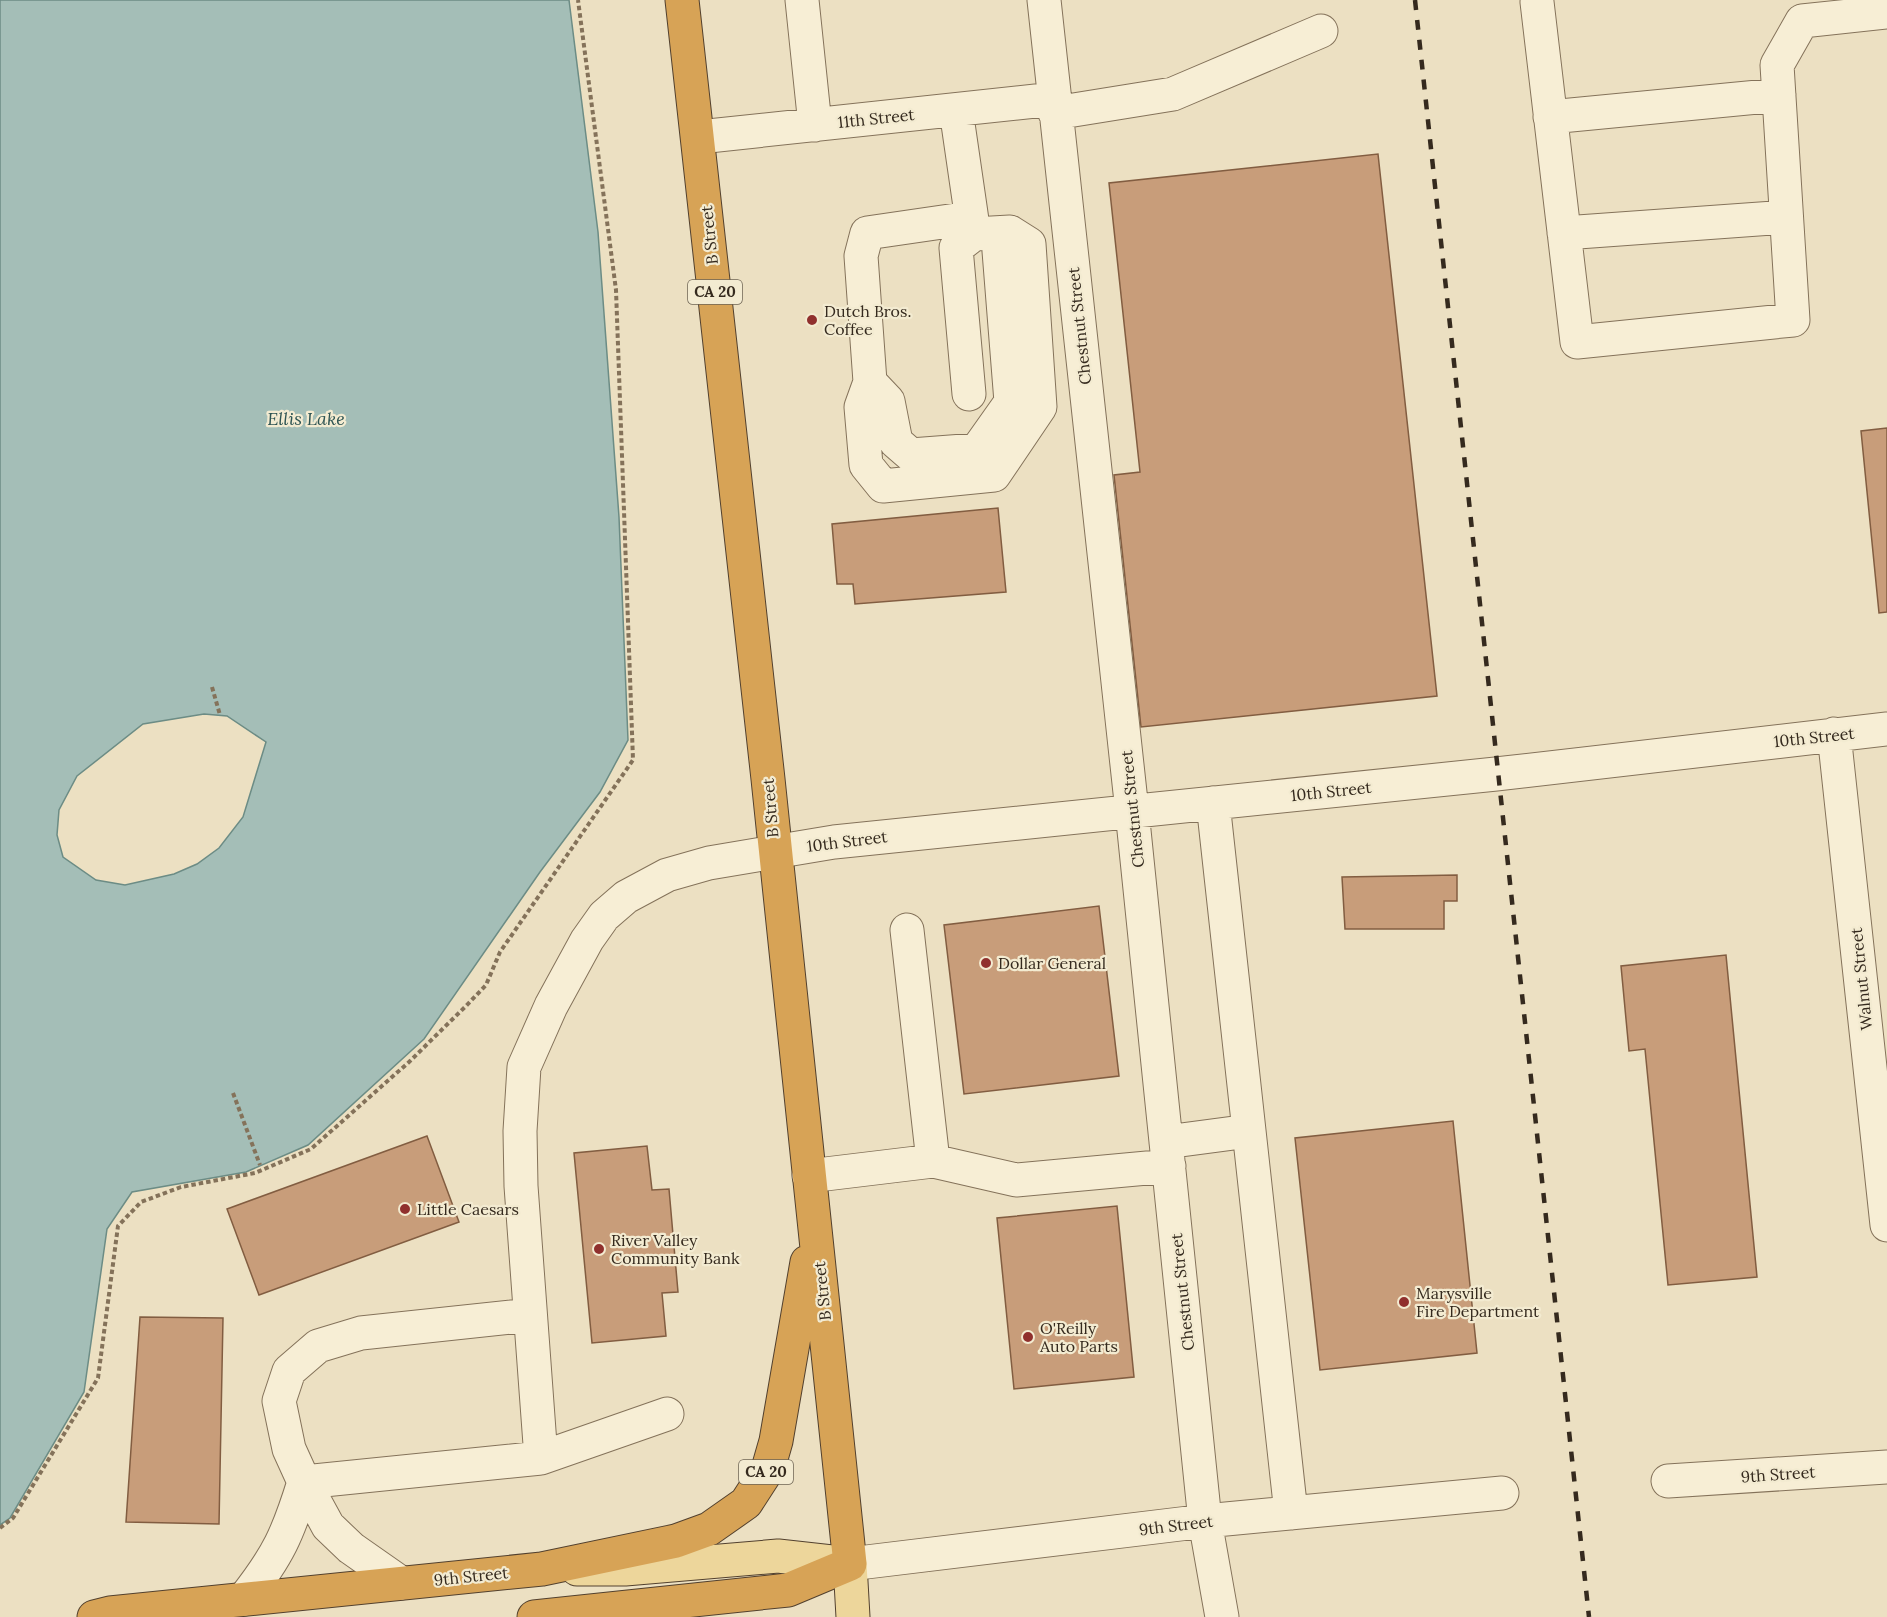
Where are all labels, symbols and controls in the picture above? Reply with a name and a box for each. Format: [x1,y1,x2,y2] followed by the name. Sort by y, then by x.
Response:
[837,104,916,132] street label: 11th Street
[696,204,722,266] street label: B Street
[1063,265,1095,386] street label: Chestnut Street
[688,280,742,304] road number: CA 20
[824,301,911,339] place label: Dutch Bros. Coffee
[805,313,819,327] marker: Dutch Bros. Coffee
[267,407,345,430] water label: Ellis Lake
[1773,723,1856,751] street label: 10th Street
[1116,748,1148,869] street label: Chestnut Street
[757,777,783,839] street label: B Street
[1290,777,1373,805] street label: 10th Street
[806,826,889,856] street label: 10th Street
[1846,926,1876,1031] street label: Walnut Street
[998,953,1106,973] place label: Dollar General
[979,956,993,970] marker: Dollar General
[417,1199,519,1219] place label: Little Caesars
[398,1202,412,1216] marker: Little Caesars
[611,1230,740,1268] place label: River Valley Community Bank
[1166,1231,1198,1352] street label: Chestnut Street
[592,1242,606,1256] marker: River Valley Community Bank
[809,1260,835,1322] street label: B Street
[1416,1283,1540,1321] place label: Marysville Fire Department
[1397,1295,1411,1309] marker: Marysville Fire Department
[1039,1318,1118,1356] place label: O'Reilly Auto Parts
[1021,1330,1035,1344] marker: O'Reilly Auto Parts
[739,1460,793,1484] road number: CA 20
[1740,1461,1817,1487] street label: 9th Street
[1138,1510,1215,1539] street label: 9th Street
[433,1562,510,1590] street label: 9th Street

